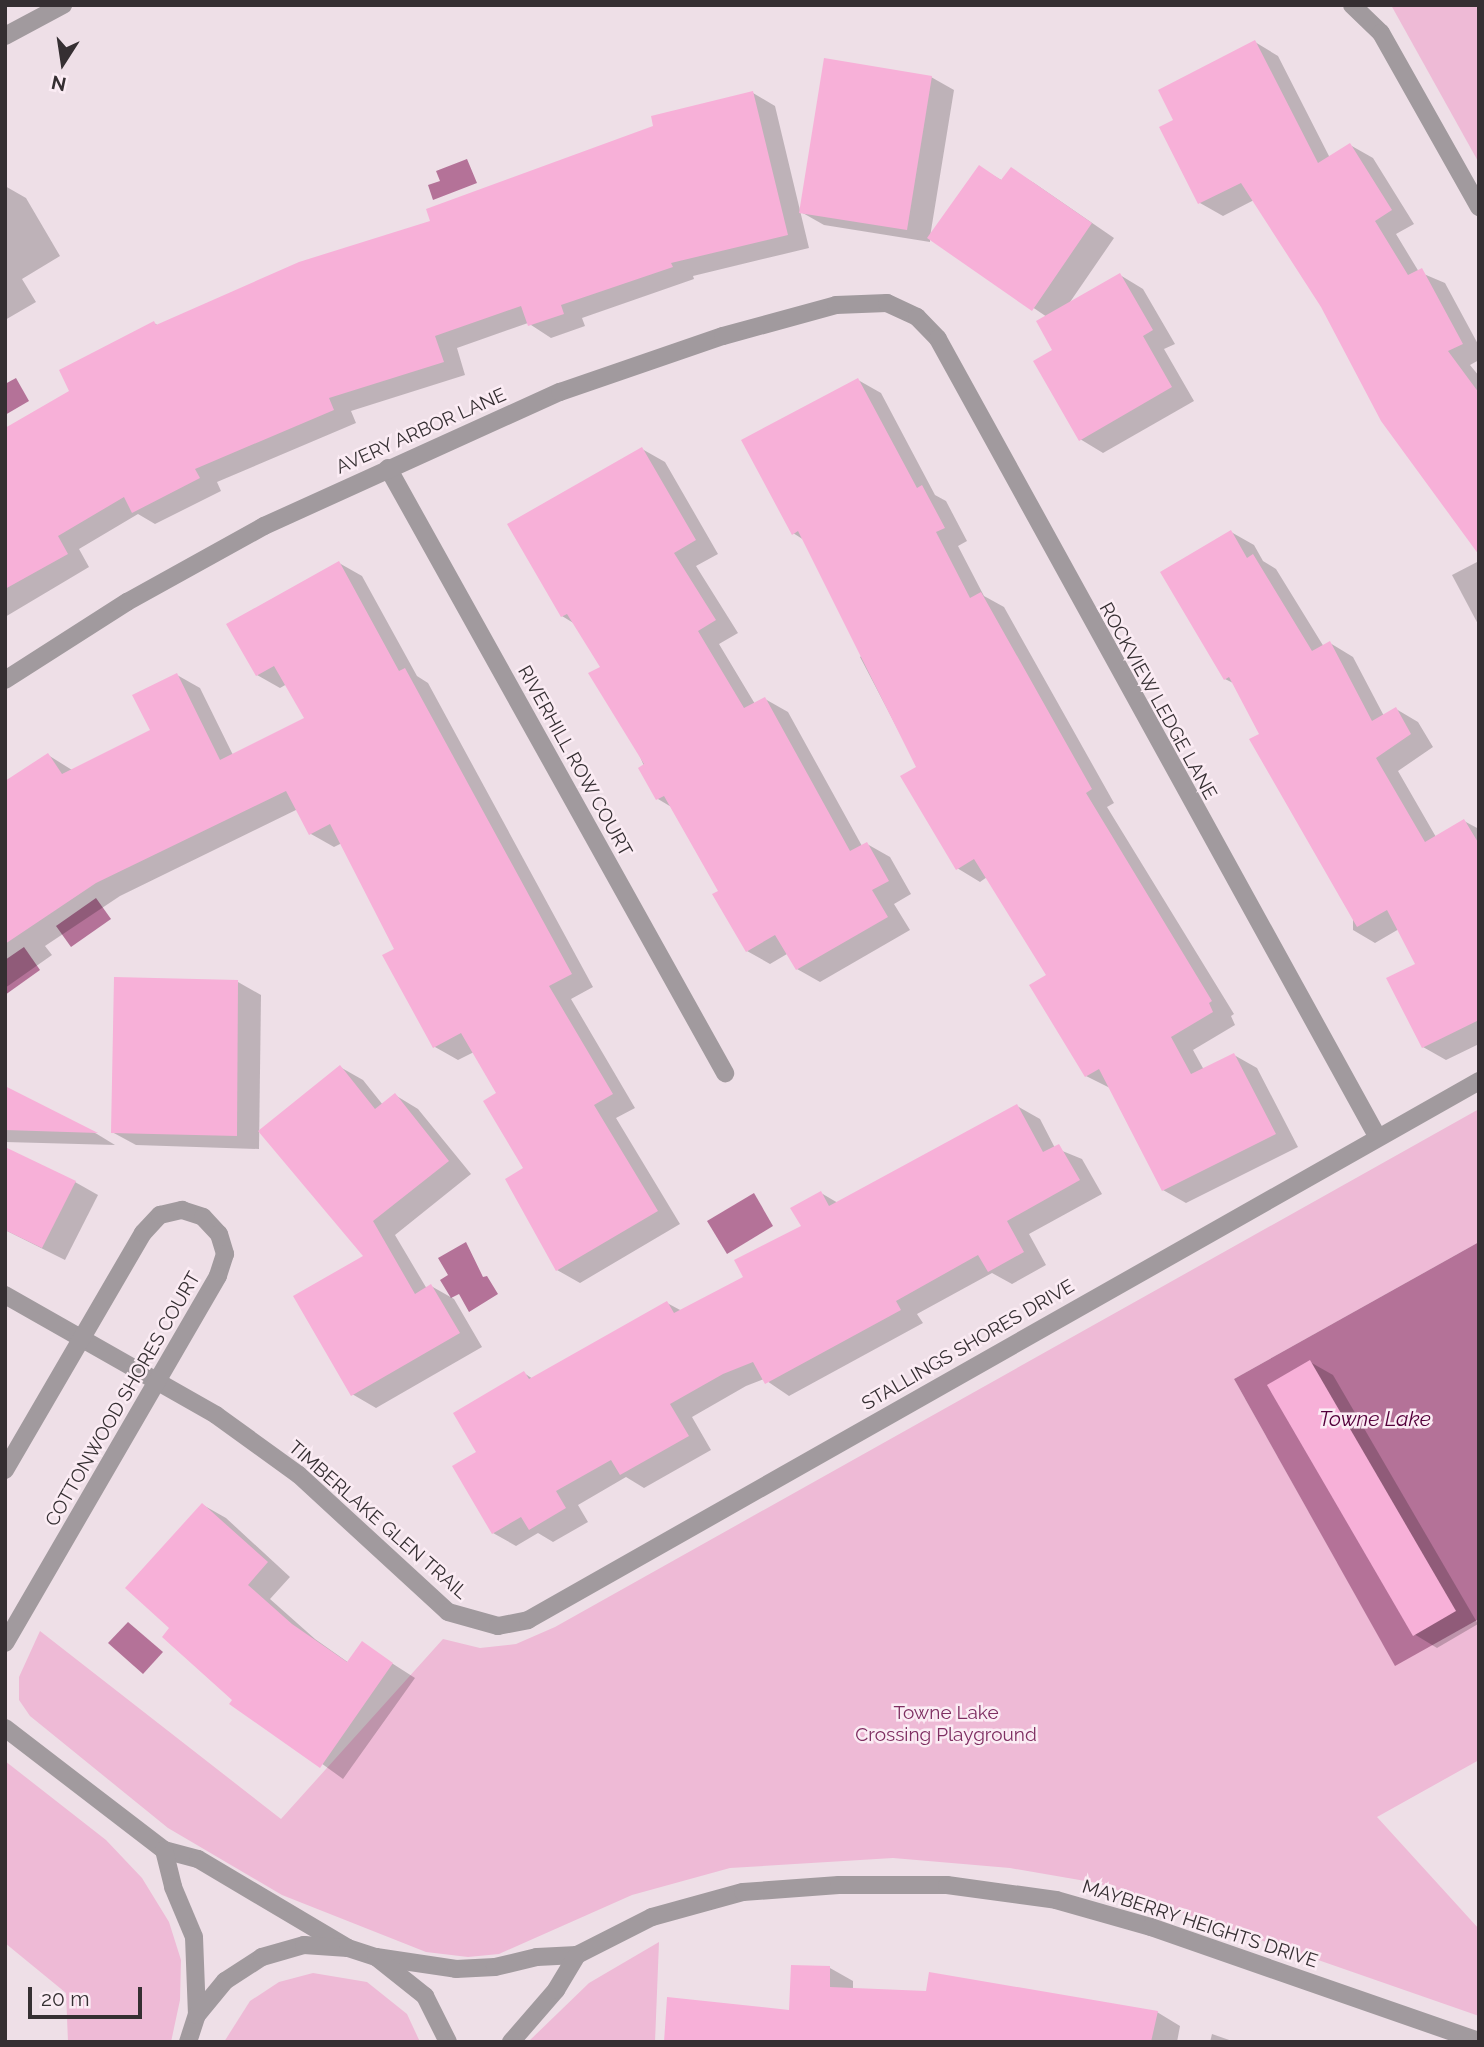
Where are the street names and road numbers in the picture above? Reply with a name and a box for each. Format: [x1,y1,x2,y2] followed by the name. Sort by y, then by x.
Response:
[332,383,510,479] street label: AVERY ARBOR LANE
[1094,598,1222,804] street label: ROCKVIEW LEDGE LANE
[513,661,637,861] street label: RIVERHILL ROW COURT
[41,1268,205,1530] street label: COTTONWOOD SHORES COURT
[858,1275,1078,1415] street label: STALLINGS SHORES DRIVE
[284,1436,472,1604] street label: TIMBERLAKE GLEN TRAIL
[1079,1875,1321,1973] street label: MAYBERRY HEIGHTS DRIVE

